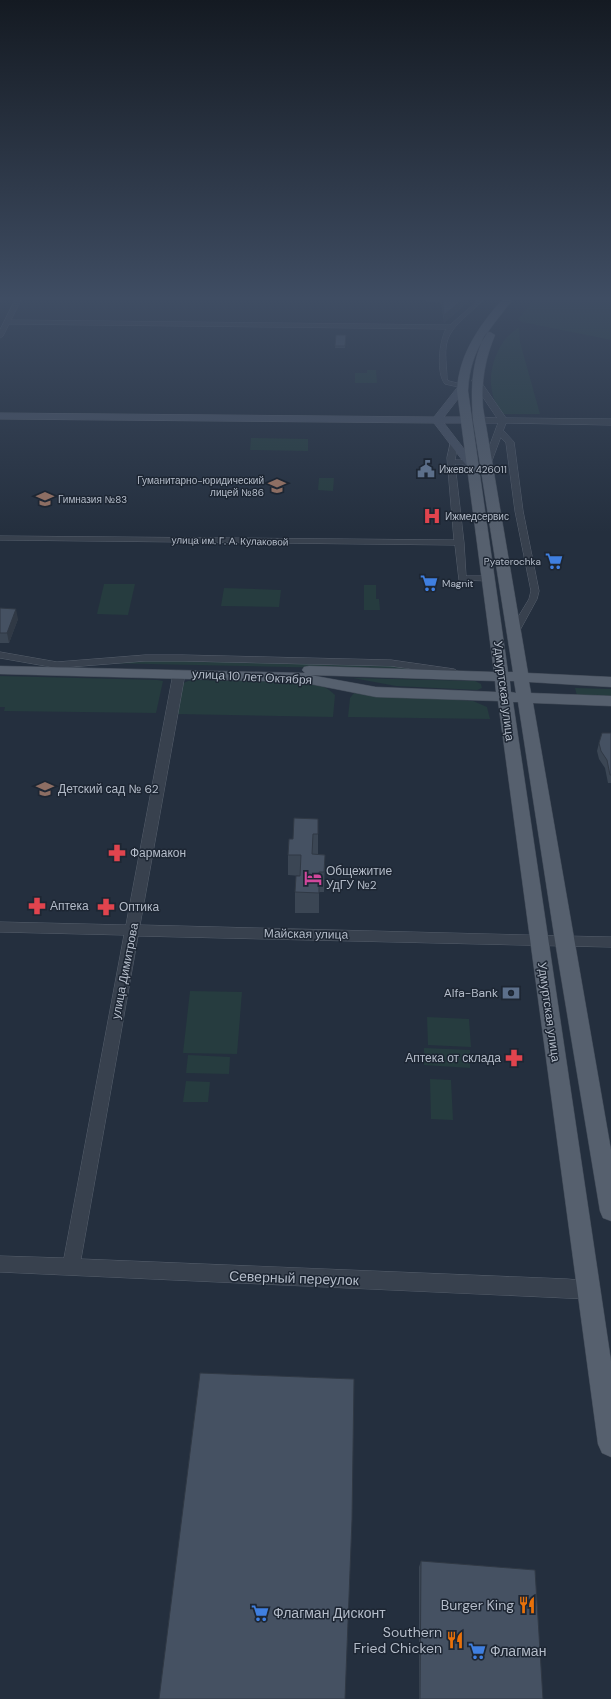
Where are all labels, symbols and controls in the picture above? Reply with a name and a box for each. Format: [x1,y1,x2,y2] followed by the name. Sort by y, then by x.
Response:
[416,459,436,479] public building icon: Ижевск 426011
[439,463,507,476] place label: Ижевск 426011
[137,474,264,499] place label: Гуманитарно-юридический лицей №86
[267,476,287,496] school or university icon: Гуманитарно-юридический лицей №86
[35,489,55,509] school or university icon: Гимназия №83
[58,493,127,506] place label: Гимназия №83
[422,506,442,526] hospital icon: Ижмедсервис
[445,510,509,523] place label: Ижмедсервис
[171,533,289,549] street label: улица им. Г. А. Кулаковой
[544,551,564,571] supermarket icon: Pyaterochka
[484,555,541,568] place label: Pyaterochka
[419,573,439,593] supermarket icon: Magnit
[442,577,474,590] place label: Magnit
[490,640,518,742] street label: Удмуртская улица
[192,666,312,688] street label: улица 10 лет Октября
[35,779,55,799] school or university icon: Детский сад № 62
[58,781,159,797] place label: Детский сад № 62
[107,843,127,863] pharmacy icon: Фармакон
[130,845,186,861] place label: Фармакон
[326,863,392,893] place label: Общежитие УдГУ №2
[303,868,323,888] hotel icon: Общежитие УдГУ №2
[27,896,47,916] pharmacy icon: Аптека
[96,897,116,917] pharmacy icon: Оптика
[50,898,89,914] place label: Аптека
[119,899,160,915] place label: Оптика
[108,921,142,1020] street label: улица Димитрова
[264,925,349,943] street label: Майская улица
[534,961,564,1063] street label: Удмуртская улица
[501,983,521,1003] bank icon: Alfa-Bank
[444,985,498,1001] place label: Alfa-Bank
[504,1048,524,1068] pharmacy icon: Аптека от склада
[405,1050,501,1066] place label: Аптека от склада
[229,1267,360,1289] street label: Северный переулок
[517,1595,537,1615] restaurant icon: Burger King
[441,1596,514,1614] place label: Burger King
[250,1603,270,1623] supermarket icon: Флагман Дисконт
[273,1604,386,1622] place label: Флагман Дисконт
[354,1623,442,1657] place label: Southern Fried Chicken
[445,1630,465,1650] restaurant icon: Southern Fried Chicken
[467,1641,487,1661] supermarket icon: Флагман
[490,1642,546,1660] place label: Флагман

